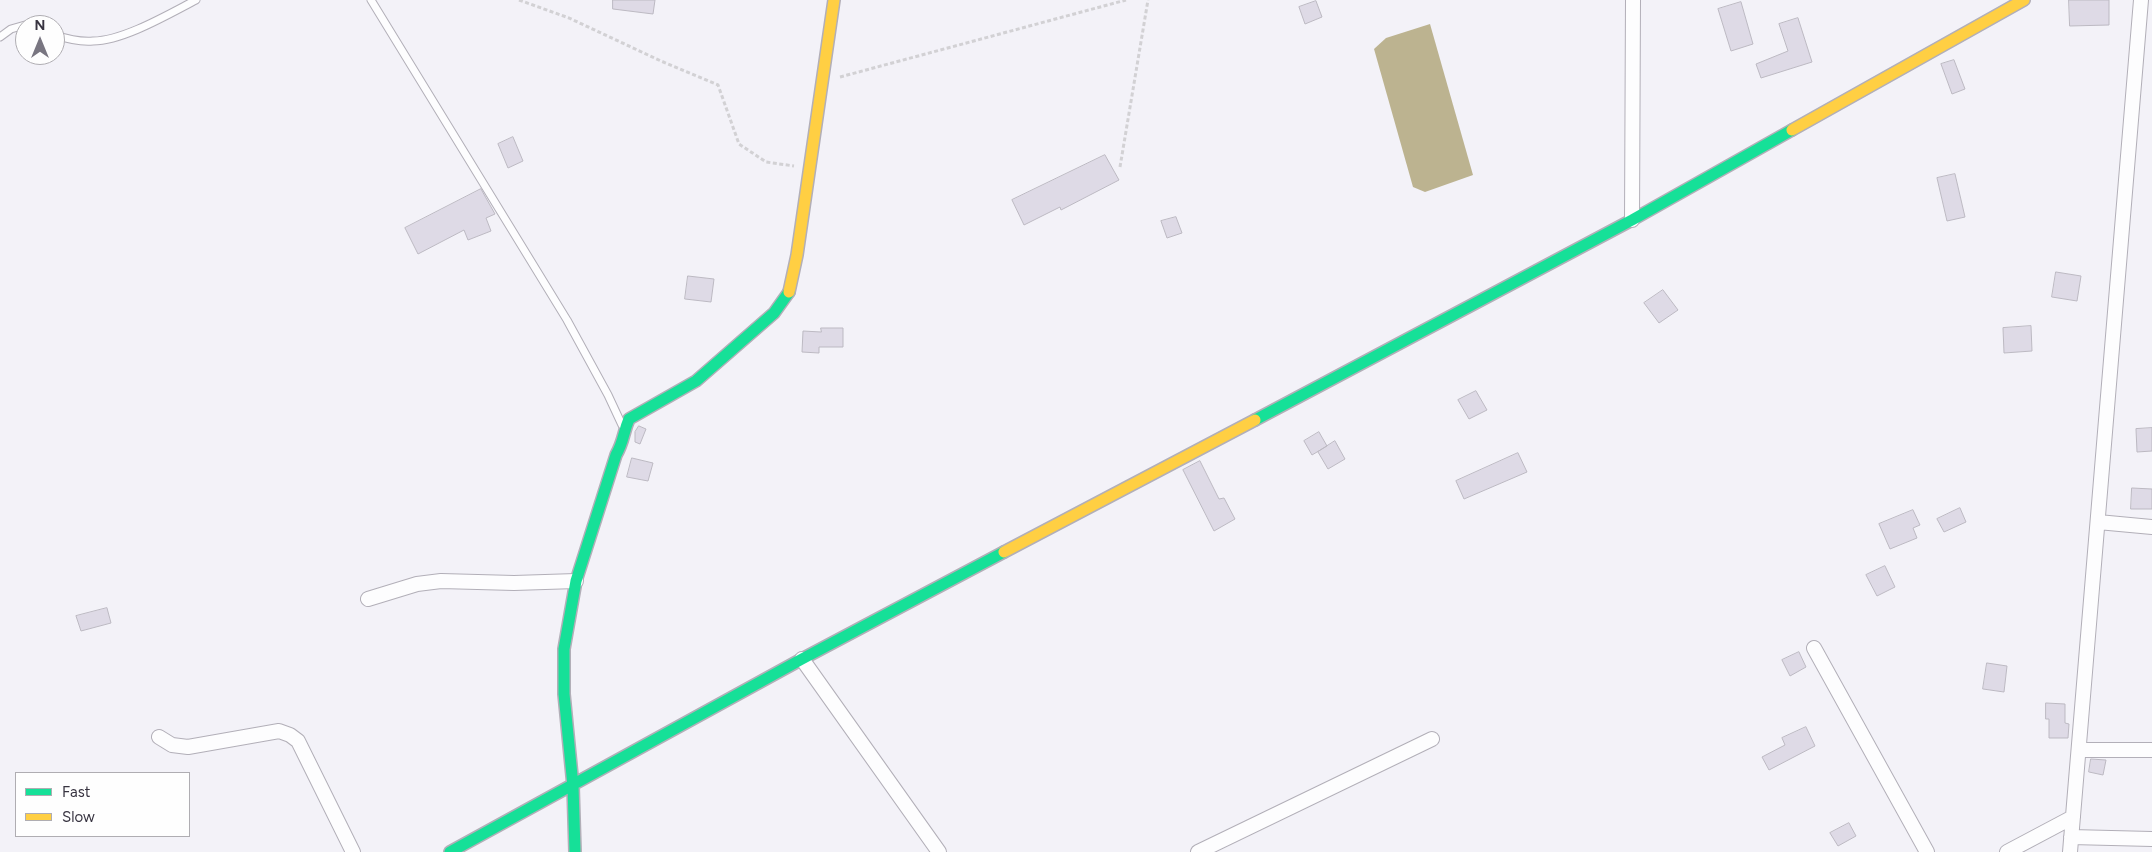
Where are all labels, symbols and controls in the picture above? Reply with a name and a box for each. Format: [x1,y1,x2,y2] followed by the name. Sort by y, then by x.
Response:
[15,15,65,65] north arrow
[35,17,45,34] text: N
[15,772,190,837] legend
[62,783,90,801] text: Fast
[62,808,95,826] text: Slow

